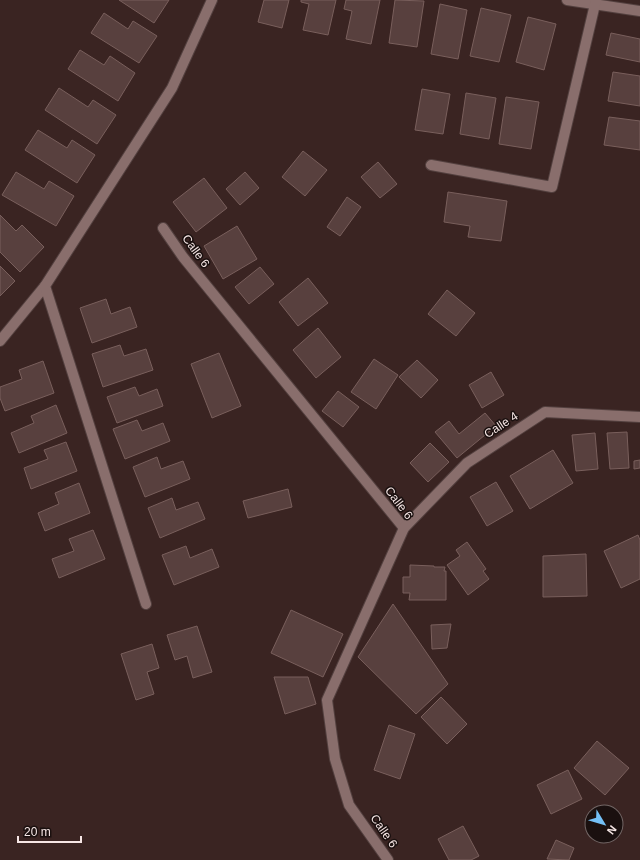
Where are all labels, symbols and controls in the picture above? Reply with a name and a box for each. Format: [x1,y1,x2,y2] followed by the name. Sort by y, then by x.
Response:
[179,232,213,270] street label: Calle 6
[482,409,521,441] street label: Calle 4
[382,484,416,522] street label: Calle 6
[584,804,624,844] north arrow
[368,812,401,851] street label: Calle 6
[18,818,81,844] scale bar
[605,823,619,837] text: N
[24,825,51,839] text: 20 m

